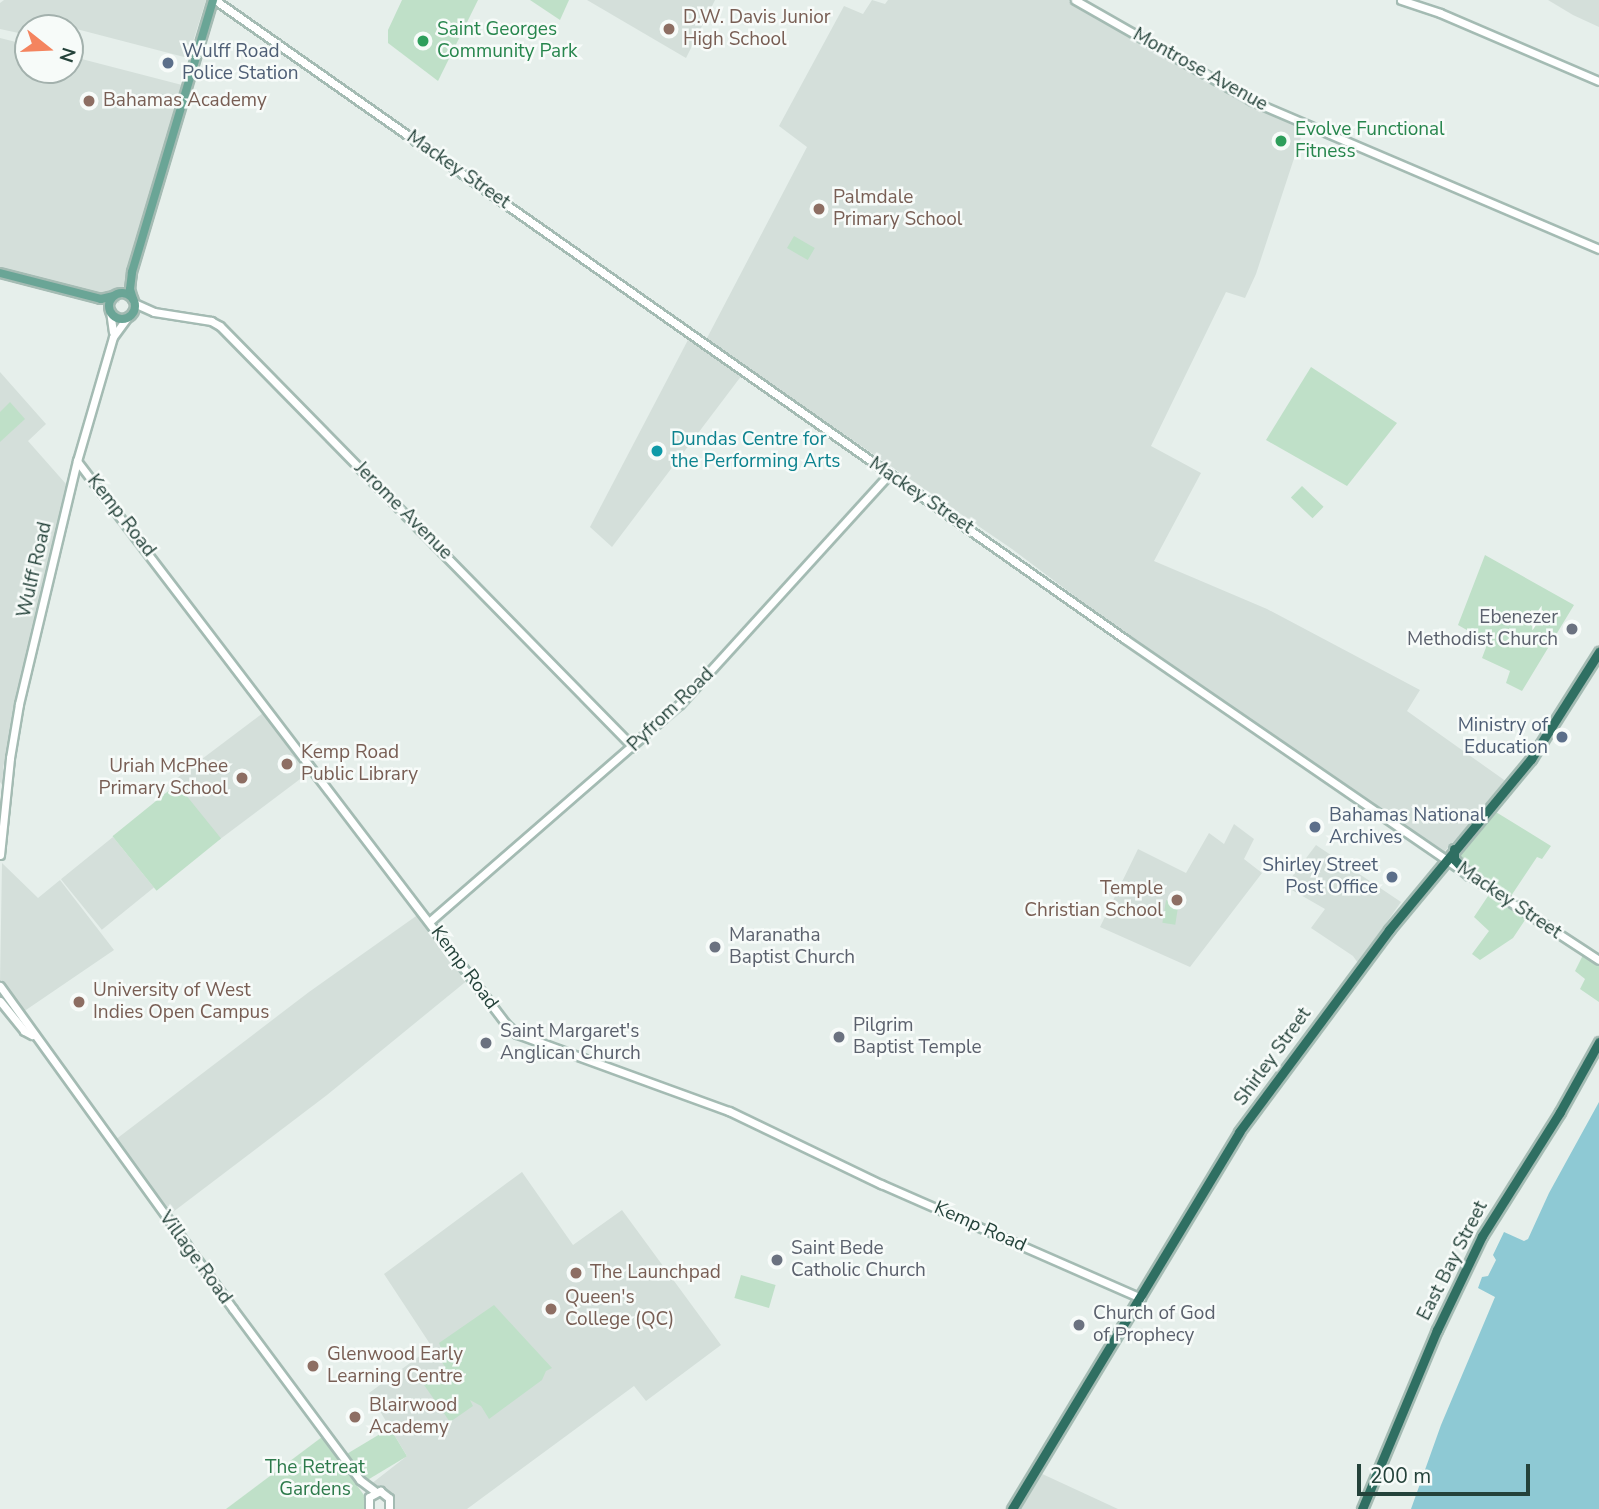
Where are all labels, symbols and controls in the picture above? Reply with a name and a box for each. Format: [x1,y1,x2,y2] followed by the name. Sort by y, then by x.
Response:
[683,7,831,51] place label: D.W. Davis Junior High School
[14,14,84,84] north arrow
[437,19,577,63] place label: Saint Georges Community Park
[661,21,677,37] marker: D.W. Davis Junior High School
[1129,24,1271,116] street label: Montrose Avenue
[415,33,431,49] marker: Saint Georges Community Park
[182,41,299,85] place label: Wulff Road Police Station
[53,44,82,66] text: N
[160,55,176,71] marker: Wulff Road Police Station
[103,90,267,112] place label: Bahamas Academy
[81,93,97,109] marker: Bahamas Academy
[1295,119,1445,163] place label: Evolve Functional Fitness
[402,126,514,214] street label: Mackey Street
[1273,133,1289,149] marker: Evolve Functional Fitness
[833,187,962,231] place label: Palmdale Primary School
[811,201,827,217] marker: Palmdale Primary School
[671,429,840,473] place label: Dundas Centre for the Performing Arts
[649,443,665,459] marker: Dundas Centre for the Performing Arts
[865,453,977,539] street label: Mackey Street
[349,457,457,565] street label: Jerome Avenue
[82,470,160,562] street label: Kemp Road
[13,520,57,620] street label: Wulff Road
[1407,607,1558,651] place label: Ebenezer Methodist Church
[1564,621,1580,637] marker: Ebenezer Methodist Church
[623,663,719,757] street label: Pyfrom Road
[1458,715,1548,759] place label: Ministry of Education
[1554,729,1570,745] marker: Ministry of Education
[301,742,418,786] place label: Kemp Road Public Library
[99,756,228,800] place label: Uriah McPhee Primary School
[279,756,295,772] marker: Kemp Road Public Library
[234,770,250,786] marker: Uriah McPhee Primary School
[1329,805,1485,849] place label: Bahamas National Archives
[1307,819,1323,835] marker: Bahamas National Archives
[1262,855,1378,899] place label: Shirley Street Post Office
[1453,858,1565,944] street label: Mackey Street
[1384,869,1400,885] marker: Shirley Street Post Office
[1024,878,1163,922] place label: Temple Christian School
[1169,892,1185,908] marker: Temple Christian School
[425,922,503,1014] street label: Kemp Road
[729,925,855,969] place label: Maranatha Baptist Church
[707,939,723,955] marker: Maranatha Baptist Church
[93,980,269,1024] place label: University of West Indies Open Campus
[71,994,87,1010] marker: University of West Indies Open Campus
[1230,1004,1316,1110] street label: Shirley Street
[853,1015,982,1059] place label: Pilgrim Baptist Temple
[500,1021,641,1065] place label: Saint Margaret's Anglican Church
[831,1029,847,1045] marker: Pilgrim Baptist Temple
[478,1035,494,1051] marker: Saint Margaret's Anglican Church
[931,1197,1029,1257] street label: Kemp Road
[1413,1198,1493,1324] street label: East Bay Street
[154,1207,236,1309] street label: Village Road
[791,1238,926,1282] place label: Saint Bede Catholic Church
[769,1252,785,1268] marker: Saint Bede Catholic Church
[590,1262,721,1284] place label: The Launchpad
[568,1265,584,1281] marker: The Launchpad
[565,1287,674,1331] place label: Queen's College (QC)
[543,1301,559,1317] marker: Queen's College (QC)
[1093,1303,1216,1347] place label: Church of God of Prophecy
[1071,1317,1087,1333] marker: Church of God of Prophecy
[327,1344,463,1388] place label: Glenwood Early Learning Centre
[305,1358,321,1374] marker: Glenwood Early Learning Centre
[369,1395,457,1439] place label: Blairwood Academy
[347,1409,363,1425] marker: Blairwood Academy
[1361,1450,1534,1494] scale bar
[265,1457,365,1501] park label: The Retreat Gardens
[1370,1462,1431,1490] text: 200 m

